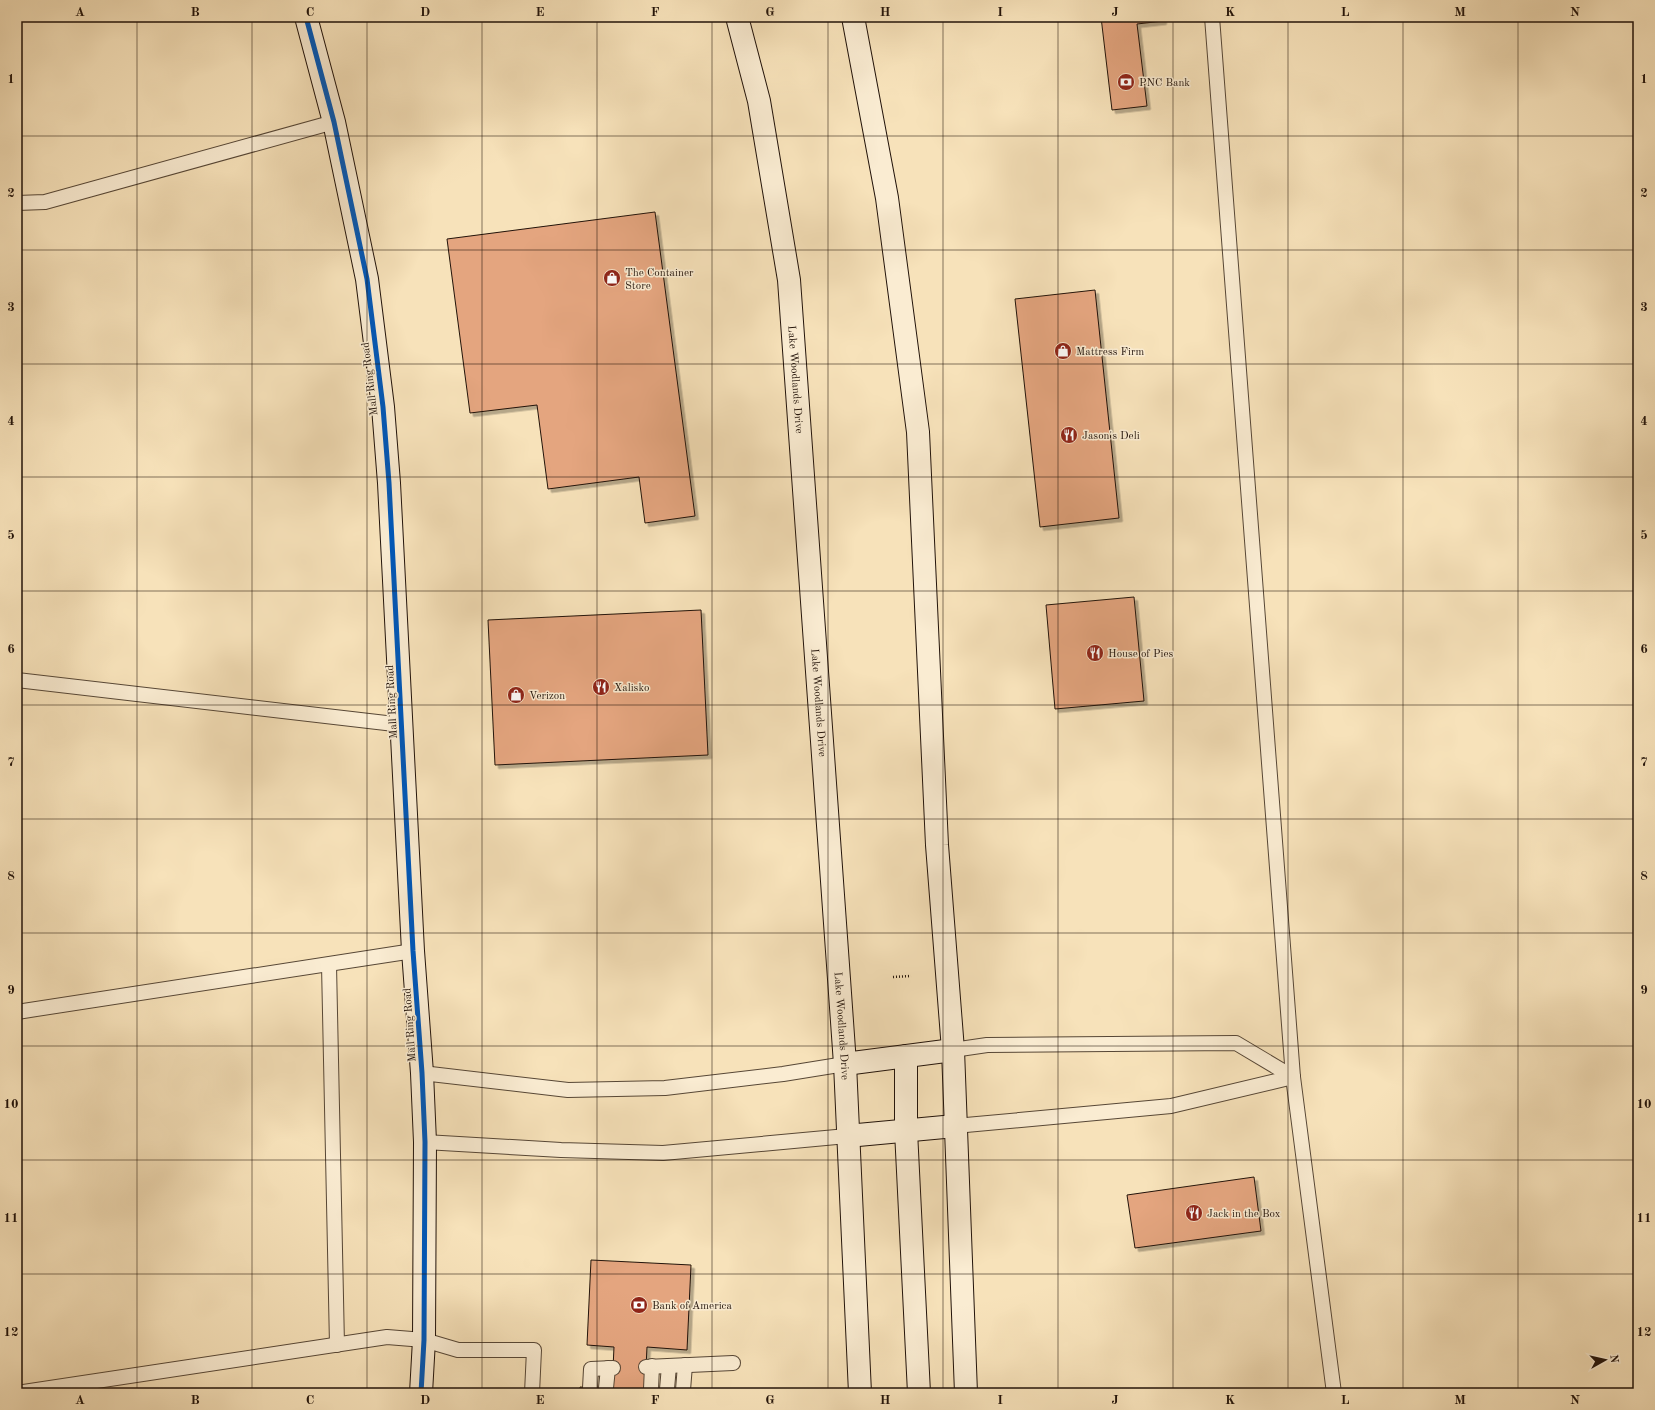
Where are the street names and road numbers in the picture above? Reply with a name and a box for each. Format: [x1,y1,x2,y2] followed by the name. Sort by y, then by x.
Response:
[785,325,804,434] street label: Lake Woodlands Drive
[360,341,380,416] street label: Mall Ring Road
[808,648,827,757] street label: Lake Woodlands Drive
[385,664,400,739] street label: Mall Ring Road
[831,971,850,1080] street label: Lake Woodlands Drive
[402,987,419,1062] street label: Mall Ring Road

